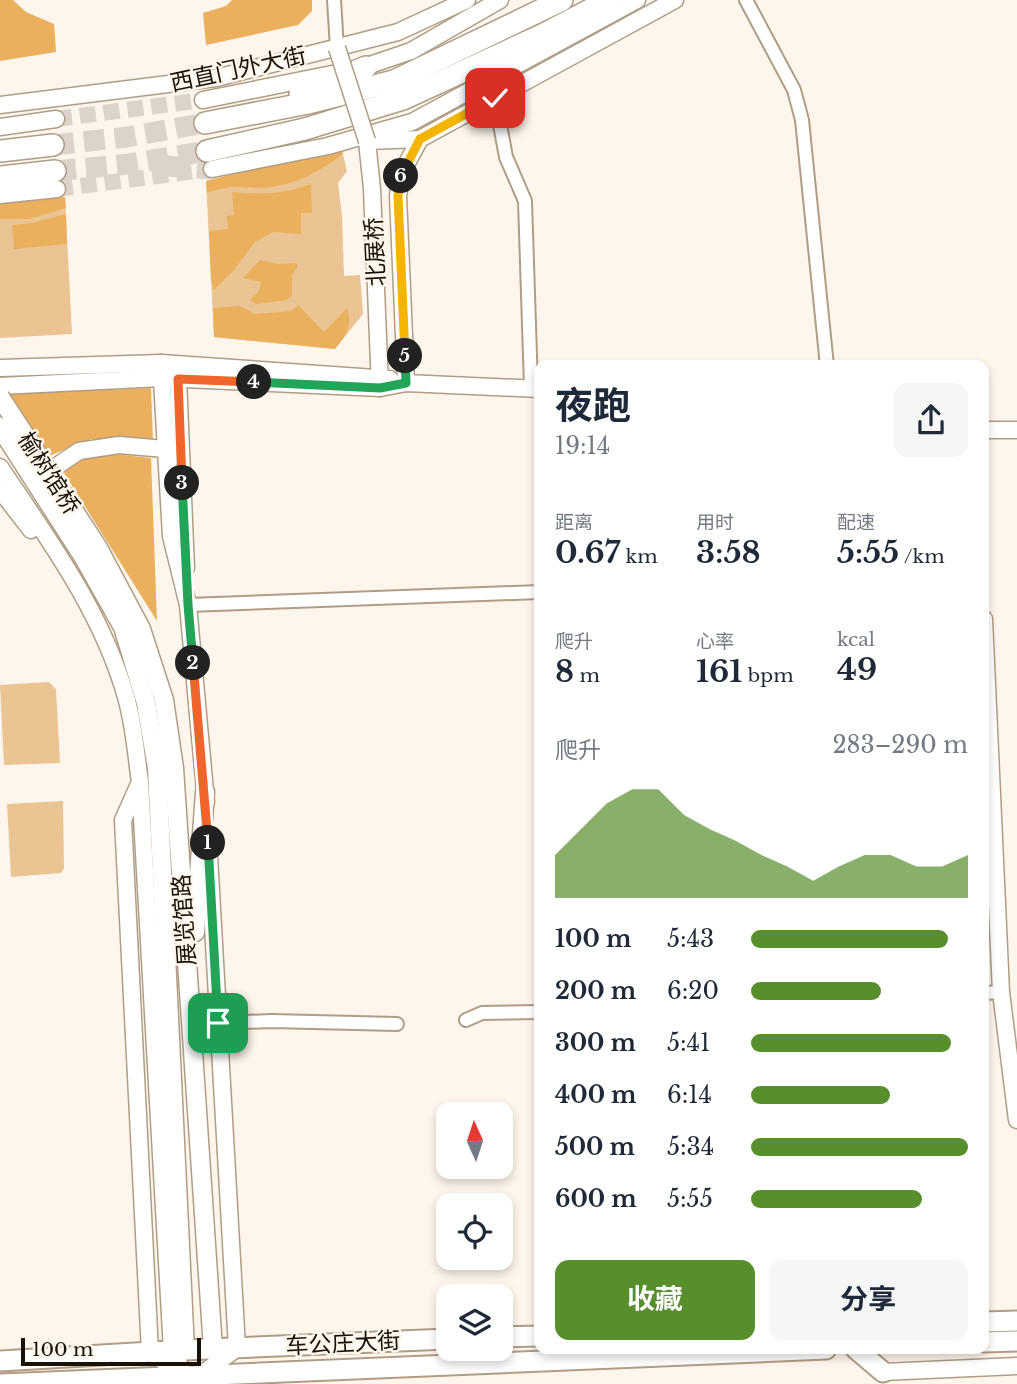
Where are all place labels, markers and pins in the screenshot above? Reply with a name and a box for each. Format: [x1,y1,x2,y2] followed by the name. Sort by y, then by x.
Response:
[465,68,525,128] pin
[384,158,418,194] pin: 6
[388,338,422,374] pin: 5
[236,364,272,400] pin: 4
[164,466,200,500] pin: 3
[176,646,210,680] pin: 2
[190,826,226,860] pin: 1
[188,993,248,1053] pin

